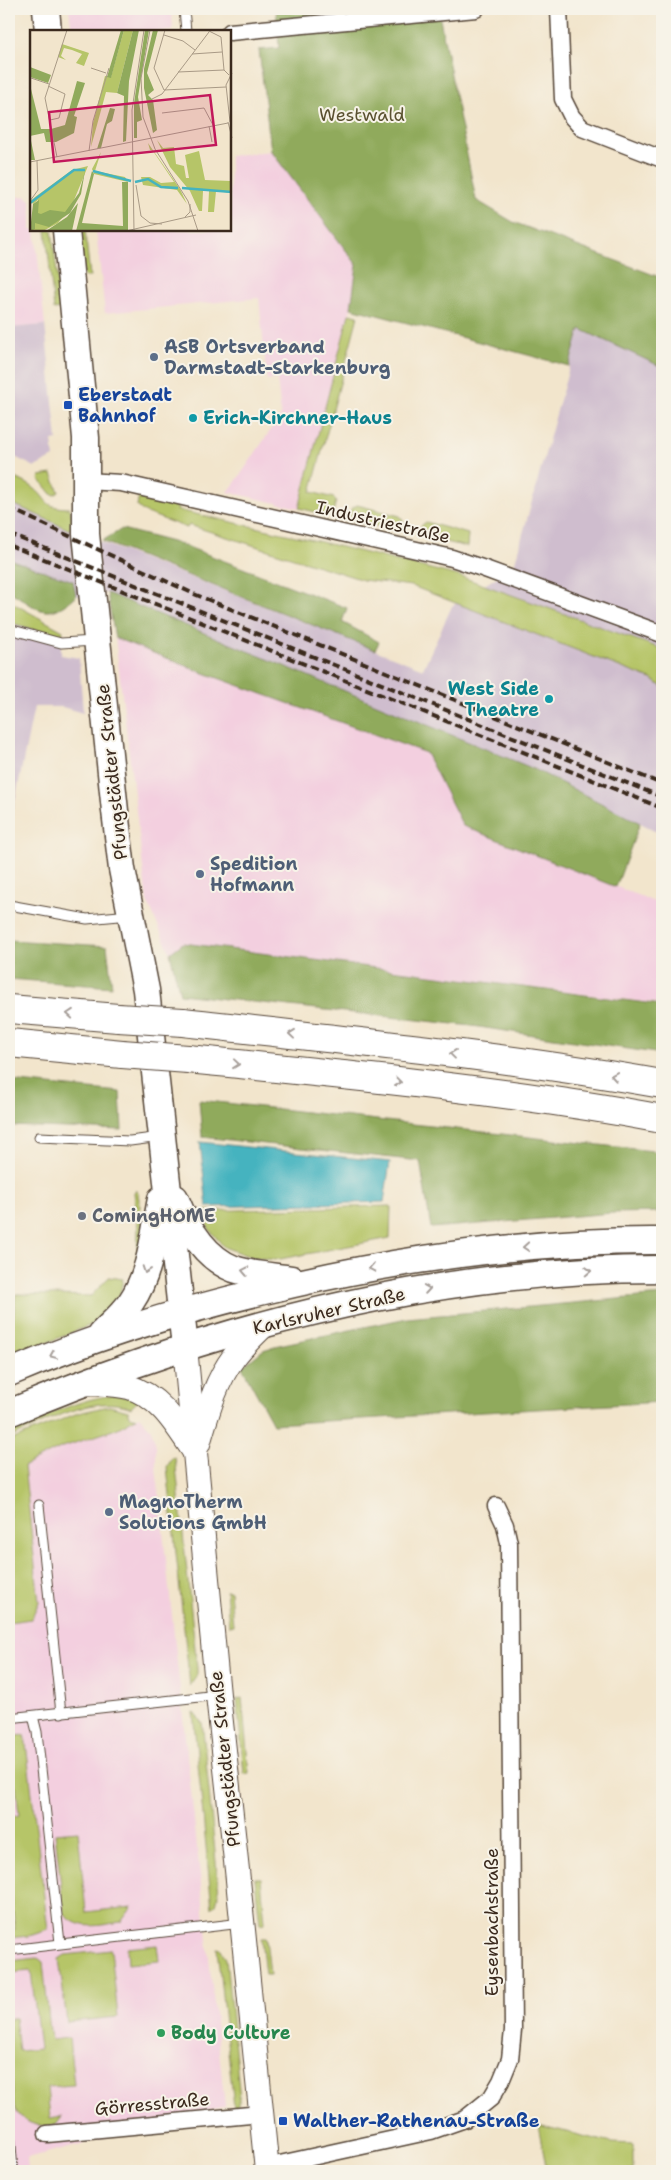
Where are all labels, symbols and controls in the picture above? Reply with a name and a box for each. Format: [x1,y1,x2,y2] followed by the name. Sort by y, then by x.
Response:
[30,30,231,231] inset map
[319,103,405,127] park label: Westwald
[164,335,391,380] place label: ASB Ortsverband Darmstadt-Starkenburg
[148,351,160,363] marker: ASB Ortsverband Darmstadt-Starkenburg
[78,383,172,428] place label: Eberstadt Bahnhof
[62,399,74,411] marker: Eberstadt Bahnhof
[203,406,392,430] place label: Erich-Kirchner-Haus
[187,412,199,424] marker: Erich-Kirchner-Haus
[313,495,453,549] street label: Industriestraße
[448,677,539,722] place label: West Side Theatre
[91,683,133,861] street label: Pfungstädter Straße
[543,693,555,705] marker: West Side Theatre
[210,852,297,897] place label: Spedition Hofmann
[194,868,206,880] marker: Spedition Hofmann
[65,1009,73,1020] one-way arrow
[288,1029,296,1040] one-way arrow
[449,1049,458,1059] one-way arrow
[232,1058,240,1069] one-way arrow
[610,1072,618,1082] one-way arrow
[394,1076,402,1087] one-way arrow
[92,1204,216,1228] place label: ComingHOME
[76,1210,88,1222] marker: ComingHOME
[522,1241,530,1252] one-way arrow
[367,1262,376,1273] one-way arrow
[142,1265,152,1274] one-way arrow
[584,1266,592,1276] one-way arrow
[240,1267,249,1277] one-way arrow
[250,1282,408,1340] street label: Karlsruher Straße
[422,1284,431,1294] one-way arrow
[49,1348,58,1359] one-way arrow
[119,1490,267,1535] place label: MagnoTherm Solutions GmbH
[103,1506,115,1518] marker: MagnoTherm Solutions GmbH
[204,1670,246,1848] street label: Pfungstädter Straße
[480,1848,504,1996] street label: Eysenbachstraße
[171,2021,291,2045] place label: Body Culture
[155,2027,167,2039] marker: Body Culture
[94,2087,210,2121] street label: Görresstraße
[293,2109,540,2133] place label: Walther-Rathenau-Straße
[277,2115,289,2127] marker: Walther-Rathenau-Straße

